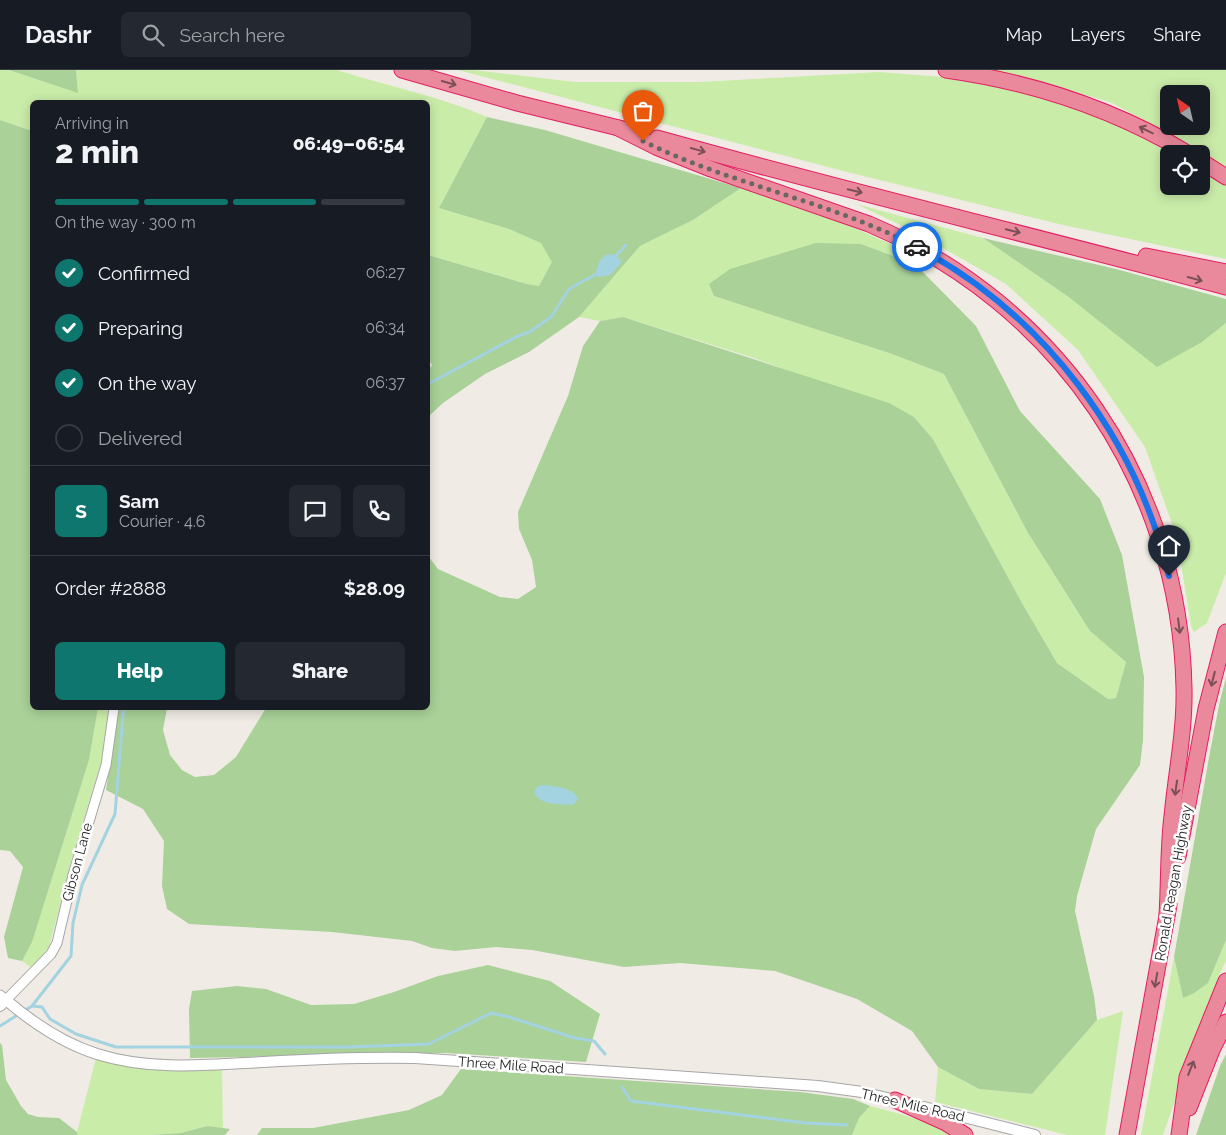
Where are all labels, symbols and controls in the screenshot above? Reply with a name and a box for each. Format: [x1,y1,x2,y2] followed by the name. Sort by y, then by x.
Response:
[121,12,471,57] search box
[25,20,91,49] text: Dashr
[139,21,167,49] icon: search
[179,24,285,46] text: Search here
[1006,24,1042,45] text: Map
[1070,24,1125,45] text: Layers
[1153,24,1201,45] text: Share
[440,79,456,89] one-way arrow
[1160,85,1210,135] north arrow
[1160,85,1210,195] map controls
[622,90,664,141] pin
[629,97,657,125] icon: bag
[55,114,129,133] text: Arriving in
[1139,125,1154,135] one-way arrow
[293,132,405,154] text: 06:49–06:54
[55,133,139,170] text: 2 min
[1160,145,1210,195] button: locate
[690,146,706,155] one-way arrow
[847,187,863,196] one-way arrow
[55,213,196,232] text: On the way · 300 m
[892,222,942,272] courier
[1005,227,1021,236] one-way arrow
[903,233,931,261] icon: car
[55,259,83,287] icon: check
[98,262,190,284] text: Confirmed
[366,263,405,282] text: 06:27
[1187,274,1203,284] one-way arrow
[55,314,83,342] icon: check
[98,317,183,339] text: Preparing
[365,318,405,337] text: 06:34
[55,369,83,397] icon: check
[98,372,197,394] text: On the way
[366,373,405,392] text: 06:37
[98,427,182,449] text: Delivered
[289,485,341,537] button: chat
[353,485,405,537] button: phone
[119,490,159,512] text: Sam
[75,500,87,522] text: S
[119,512,205,531] text: Courier · 4.6
[1148,525,1190,576] pin
[1155,532,1183,560] icon: home
[55,577,166,599] text: Order #2888
[344,577,405,599] text: $28.09
[1174,618,1184,634] one-way arrow
[55,642,225,700] button: Help
[235,642,405,700] button: Share
[1208,670,1217,686] one-way arrow
[1170,780,1180,796] one-way arrow
[1151,803,1195,962] street label: Ronald Reagan Highway
[59,821,95,903] street label: Gibson Lane
[1150,971,1160,987] one-way arrow
[458,1053,564,1077] street label: Three Mile Road
[1187,1061,1196,1076] one-way arrow
[860,1085,966,1125] street label: Three Mile Road

